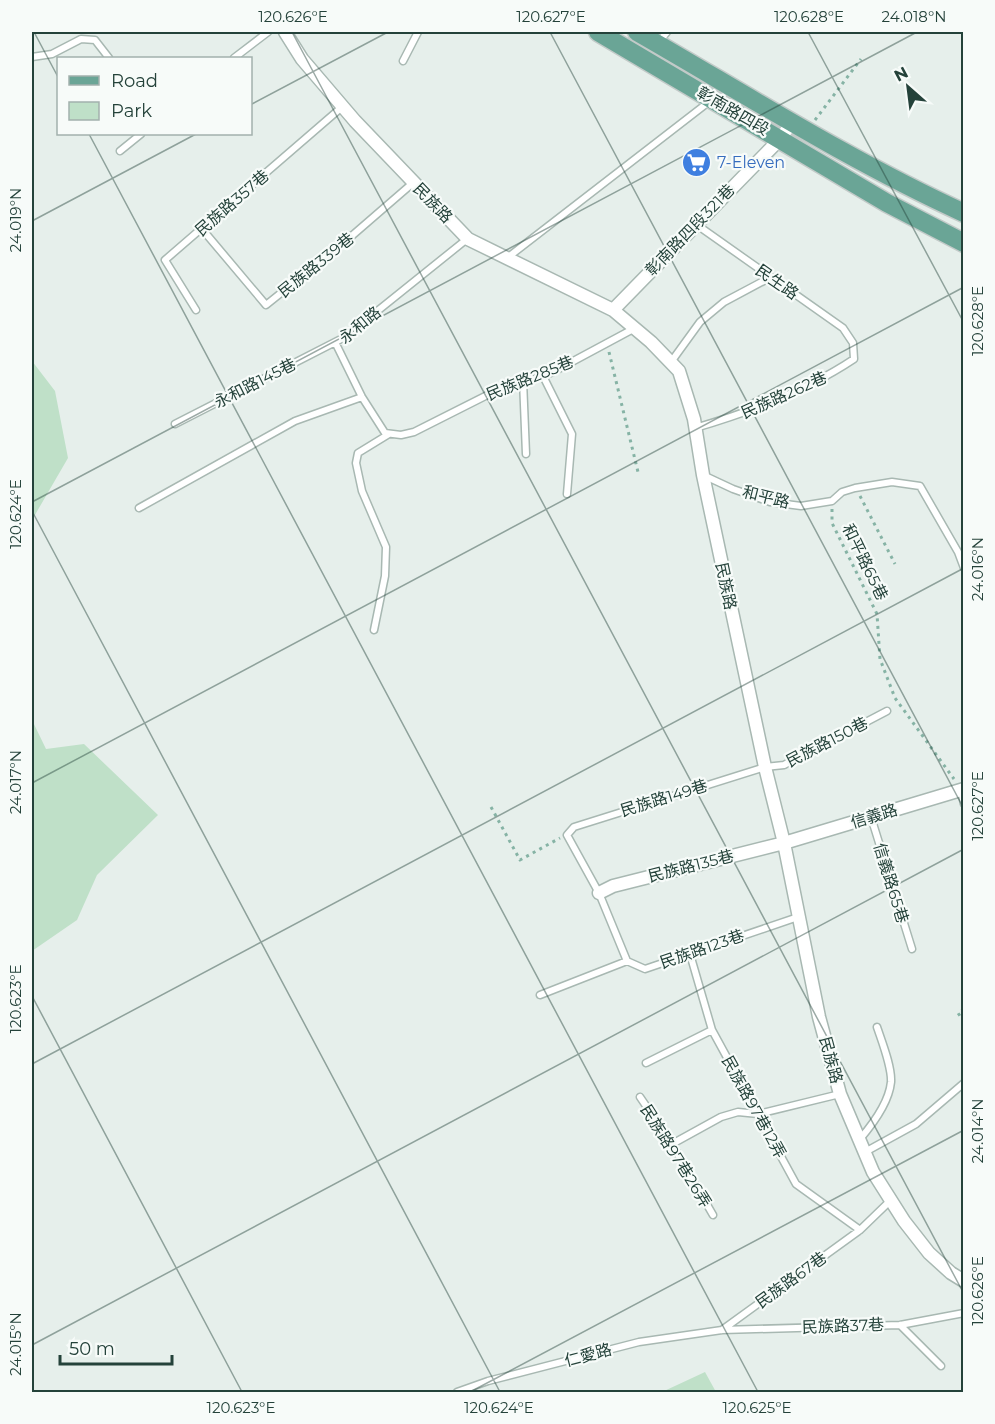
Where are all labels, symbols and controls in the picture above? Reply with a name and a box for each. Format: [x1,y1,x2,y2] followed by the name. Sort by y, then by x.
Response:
[258,7,328,26] text: 120.626°E
[516,7,586,26] text: 120.627°E
[774,7,844,26] text: 120.628°E
[882,7,946,26] text: 24.018°N
[57,57,252,135] legend
[878,57,938,117] north arrow
[891,63,911,86] text: N
[111,70,158,92] text: Road
[694,83,772,139] street label: 彰南路四段
[111,100,152,122] text: Park
[680,146,712,178] supermarket icon: 7-Eleven
[717,153,785,172] place label: 7-Eleven
[191,166,273,240] street label: 民族路357巷
[409,179,457,227] street label: 民族路
[642,180,738,280] street label: 彰南路四段321巷
[6,188,25,252] text: 24.019°N
[274,229,358,301] street label: 民族路339巷
[752,260,802,304] street label: 民生路
[968,286,987,356] text: 120.628°E
[335,303,385,347] street label: 永和路
[484,352,576,404] street label: 民族路285巷
[211,354,299,412] street label: 永和路145巷
[738,368,830,422] street label: 民族路262巷
[6,479,25,549] text: 120.624°E
[740,482,792,512] street label: 和平路
[838,521,892,603] street label: 和平路65巷
[968,537,987,601] text: 24.016°N
[712,561,740,611] street label: 民族路
[783,713,871,771] street label: 民族路150巷
[6,750,25,814] text: 24.017°N
[968,771,987,841] text: 120.627°E
[618,776,710,820] street label: 民族路149巷
[848,800,900,832] street label: 信義路
[870,841,912,925] street label: 信義路65巷
[646,846,736,886] street label: 民族路135巷
[657,926,747,972] street label: 民族路123巷
[6,965,25,1033] text: 120.623°E
[816,1034,846,1086] street label: 民族路
[718,1053,790,1161] street label: 民族路97巷12弄
[968,1099,987,1163] text: 24.014°N
[637,1101,715,1211] street label: 民族路97巷26弄
[752,1248,830,1312] street label: 民族路67巷
[968,1256,987,1326] text: 120.626°E
[6,1312,25,1376] text: 24.015°N
[802,1315,884,1337] street label: 民族路37巷
[60,1328,172,1366] scale bar
[69,1338,115,1360] text: 50 m
[562,1340,614,1370] street label: 仁愛路
[207,1398,275,1417] text: 120.623°E
[464,1398,534,1417] text: 120.624°E
[723,1398,791,1417] text: 120.625°E

